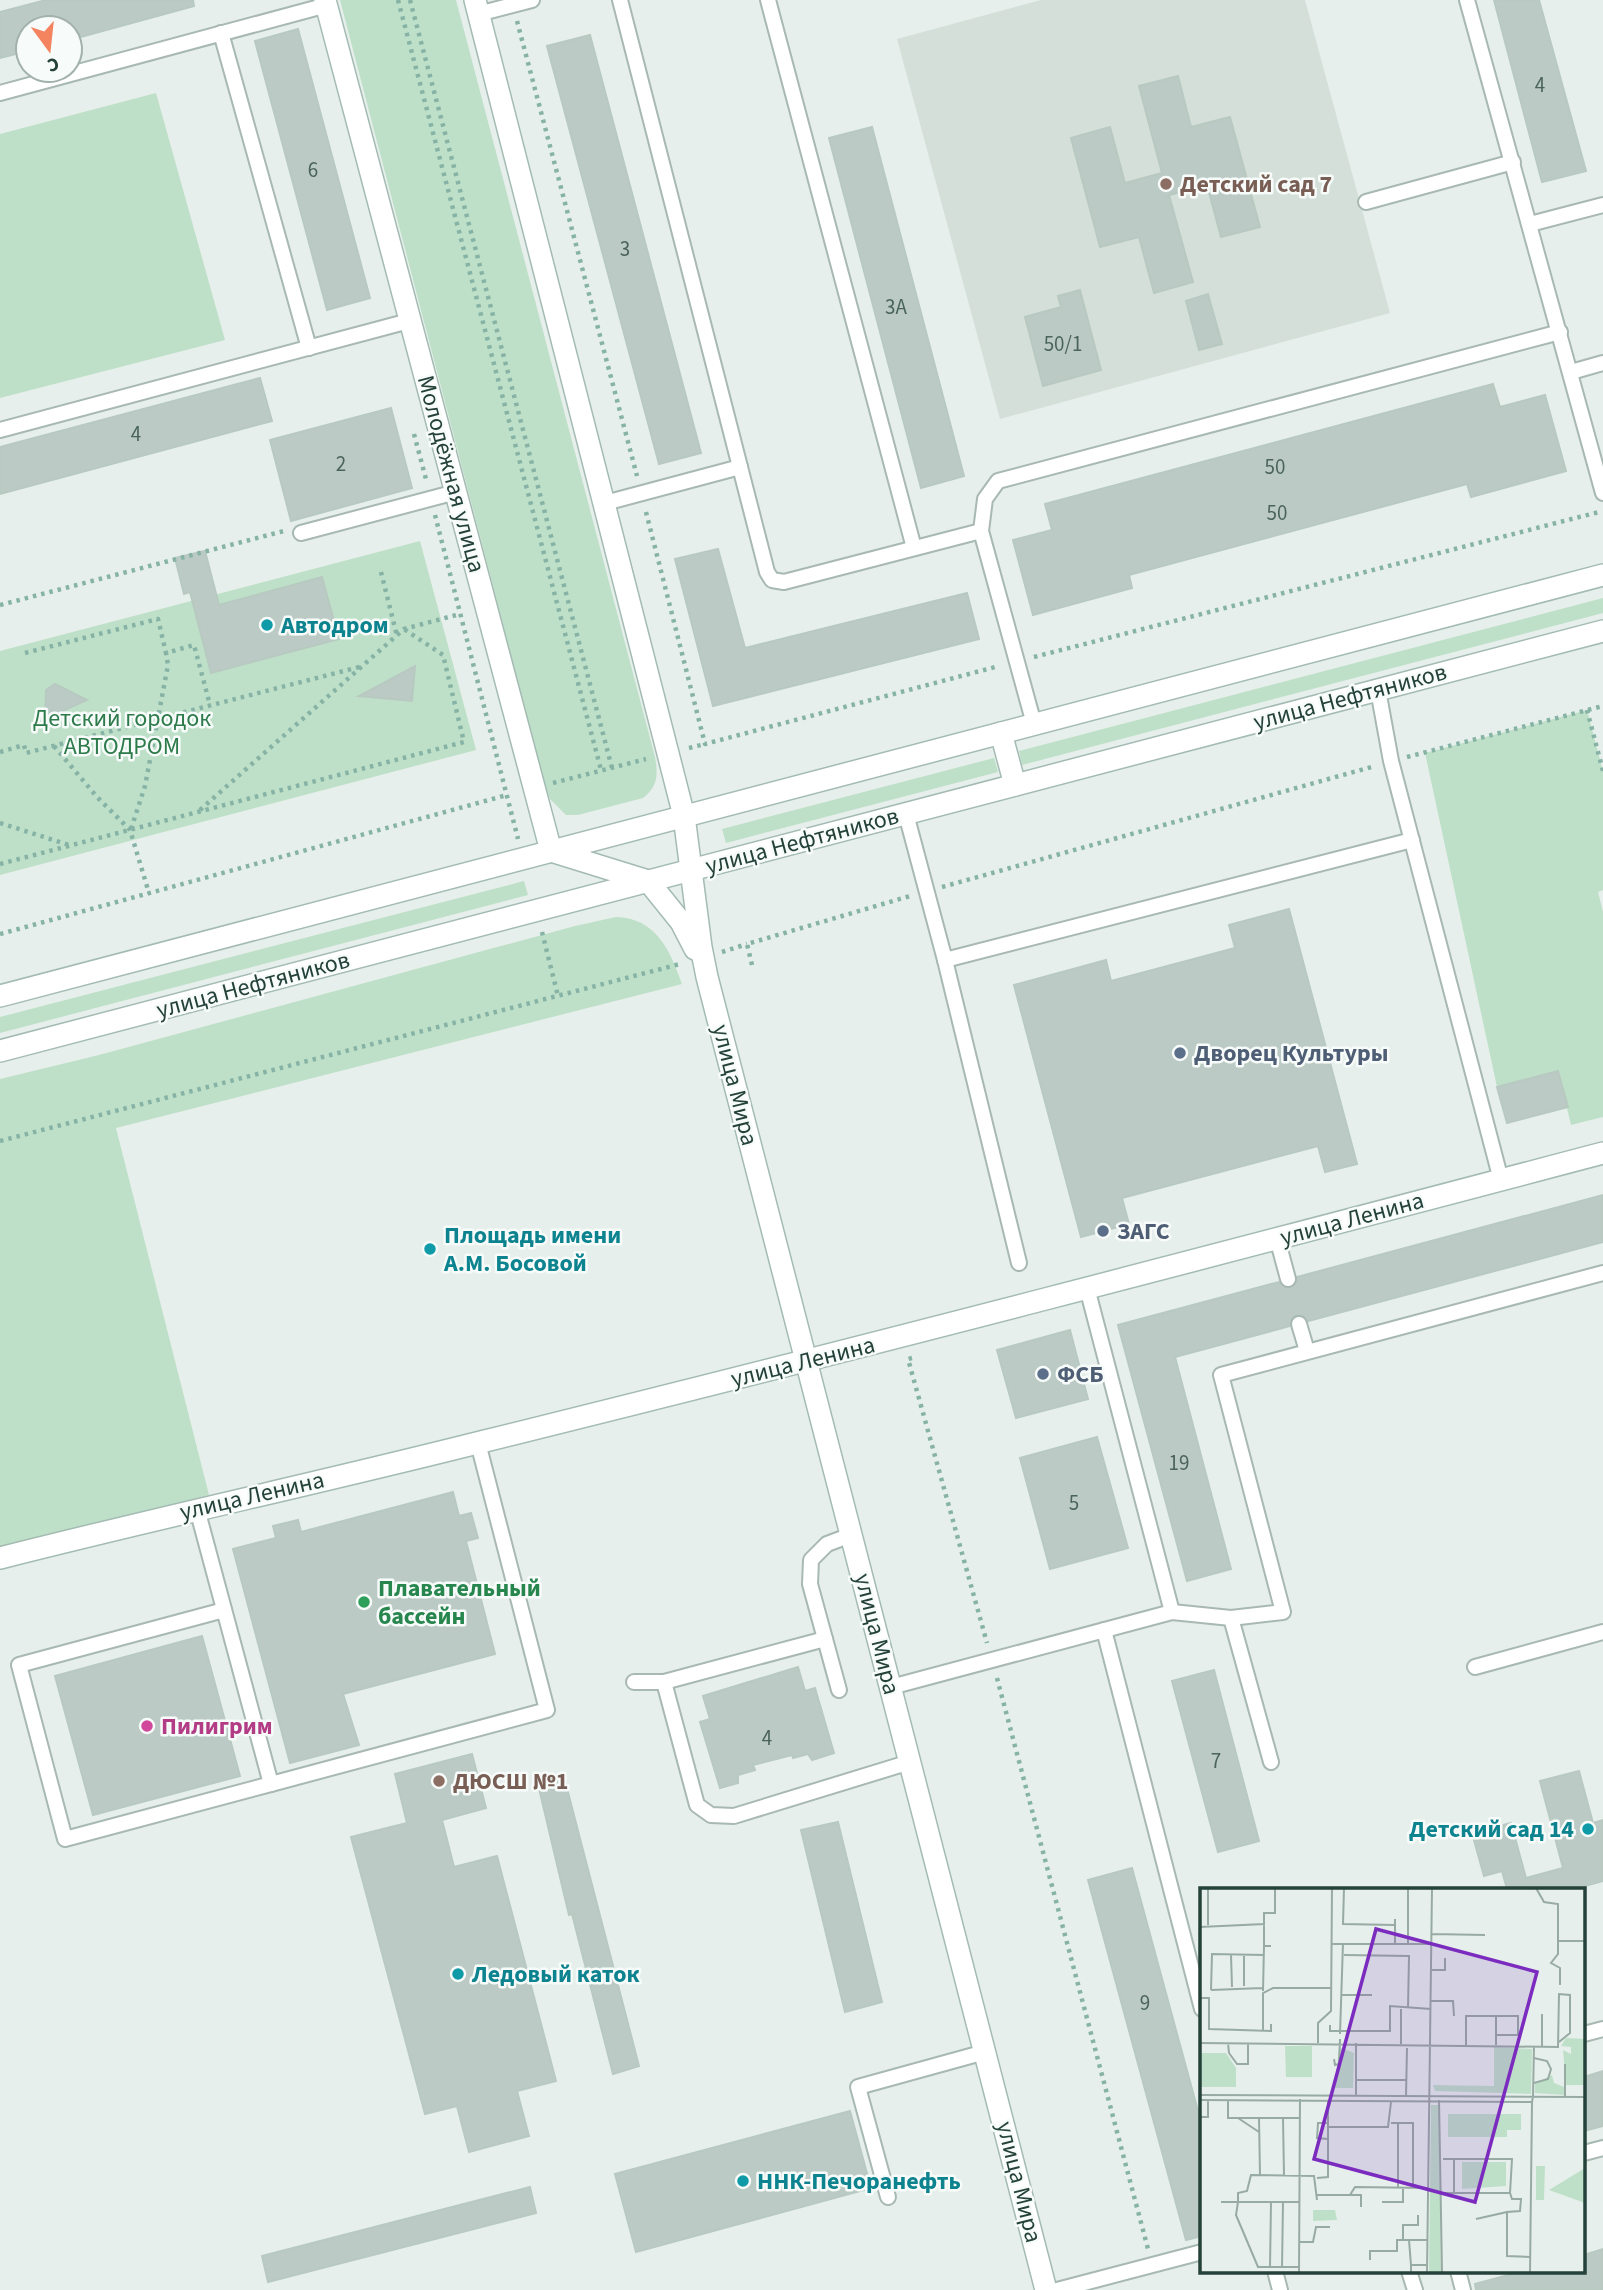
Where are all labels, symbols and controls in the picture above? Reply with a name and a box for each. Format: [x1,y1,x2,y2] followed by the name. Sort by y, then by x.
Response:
[14,14,84,84] north arrow
[44,50,62,78] text: С
[1535,70,1545,100] house number: 4
[308,155,318,185] house number: 6
[1180,167,1332,202] place label: Детский сад 7
[1158,176,1174,192] marker: Детский сад 7
[620,234,630,264] house number: 3
[885,292,907,322] house number: 3А
[1044,329,1082,359] house number: 50/1
[408,371,494,577] street label: Молодёжная улица
[131,419,141,449] house number: 4
[336,449,346,479] house number: 2
[1265,452,1285,482] house number: 50
[1267,498,1287,528] house number: 50
[280,608,389,643] place label: Автодром
[259,617,275,633] marker: Автодром
[1250,654,1450,740] street label: улица Нефтяников
[33,701,211,764] park label: Детский городок АВТОДРОМ
[702,798,902,884] street label: улица Нефтяников
[153,942,353,1028] street label: улица Нефтяников
[703,1021,767,1149] street label: улица Мира
[1194,1036,1388,1071] place label: Дворец Культуры
[1172,1045,1188,1061] marker: Дворец Культуры
[1276,1183,1428,1255] street label: улица Ленина
[1117,1214,1170,1249] place label: ЗАГС
[443,1218,621,1281] place label: Площадь имени А.М. Босовой
[1095,1223,1111,1239] marker: ЗАГС
[422,1241,438,1257] marker: Площадь имени А.М. Босовой
[727,1327,879,1397] street label: улица Ленина
[1057,1357,1104,1392] place label: ФСБ
[1035,1366,1051,1382] marker: ФСБ
[1169,1448,1189,1478] house number: 19
[176,1462,328,1530] street label: улица Ленина
[1069,1488,1079,1518] house number: 5
[845,1570,909,1698] street label: улица Мира
[378,1571,541,1634] place label: Плавательный бассейн
[356,1594,372,1610] marker: Плавательный бассейн
[161,1709,273,1744] place label: Пилигрим
[139,1718,155,1734] marker: Пилигрим
[762,1723,772,1753] house number: 4
[1211,1746,1221,1776] house number: 7
[453,1764,568,1799] place label: ДЮСШ №1
[431,1773,447,1789] marker: ДЮСШ №1
[1409,1812,1574,1847] place label: Детский сад 14
[1580,1821,1596,1837] marker: Детский сад 14
[1200,1888,1586,2272] inset map
[471,1957,641,1992] place label: Ледовый каток
[450,1966,466,1982] marker: Ледовый каток
[1140,1988,1150,2018] house number: 9
[987,2118,1051,2246] street label: улица Мира
[757,2164,961,2199] place label: ННК-Печоранефть
[735,2173,751,2189] marker: ННК-Печоранефть

